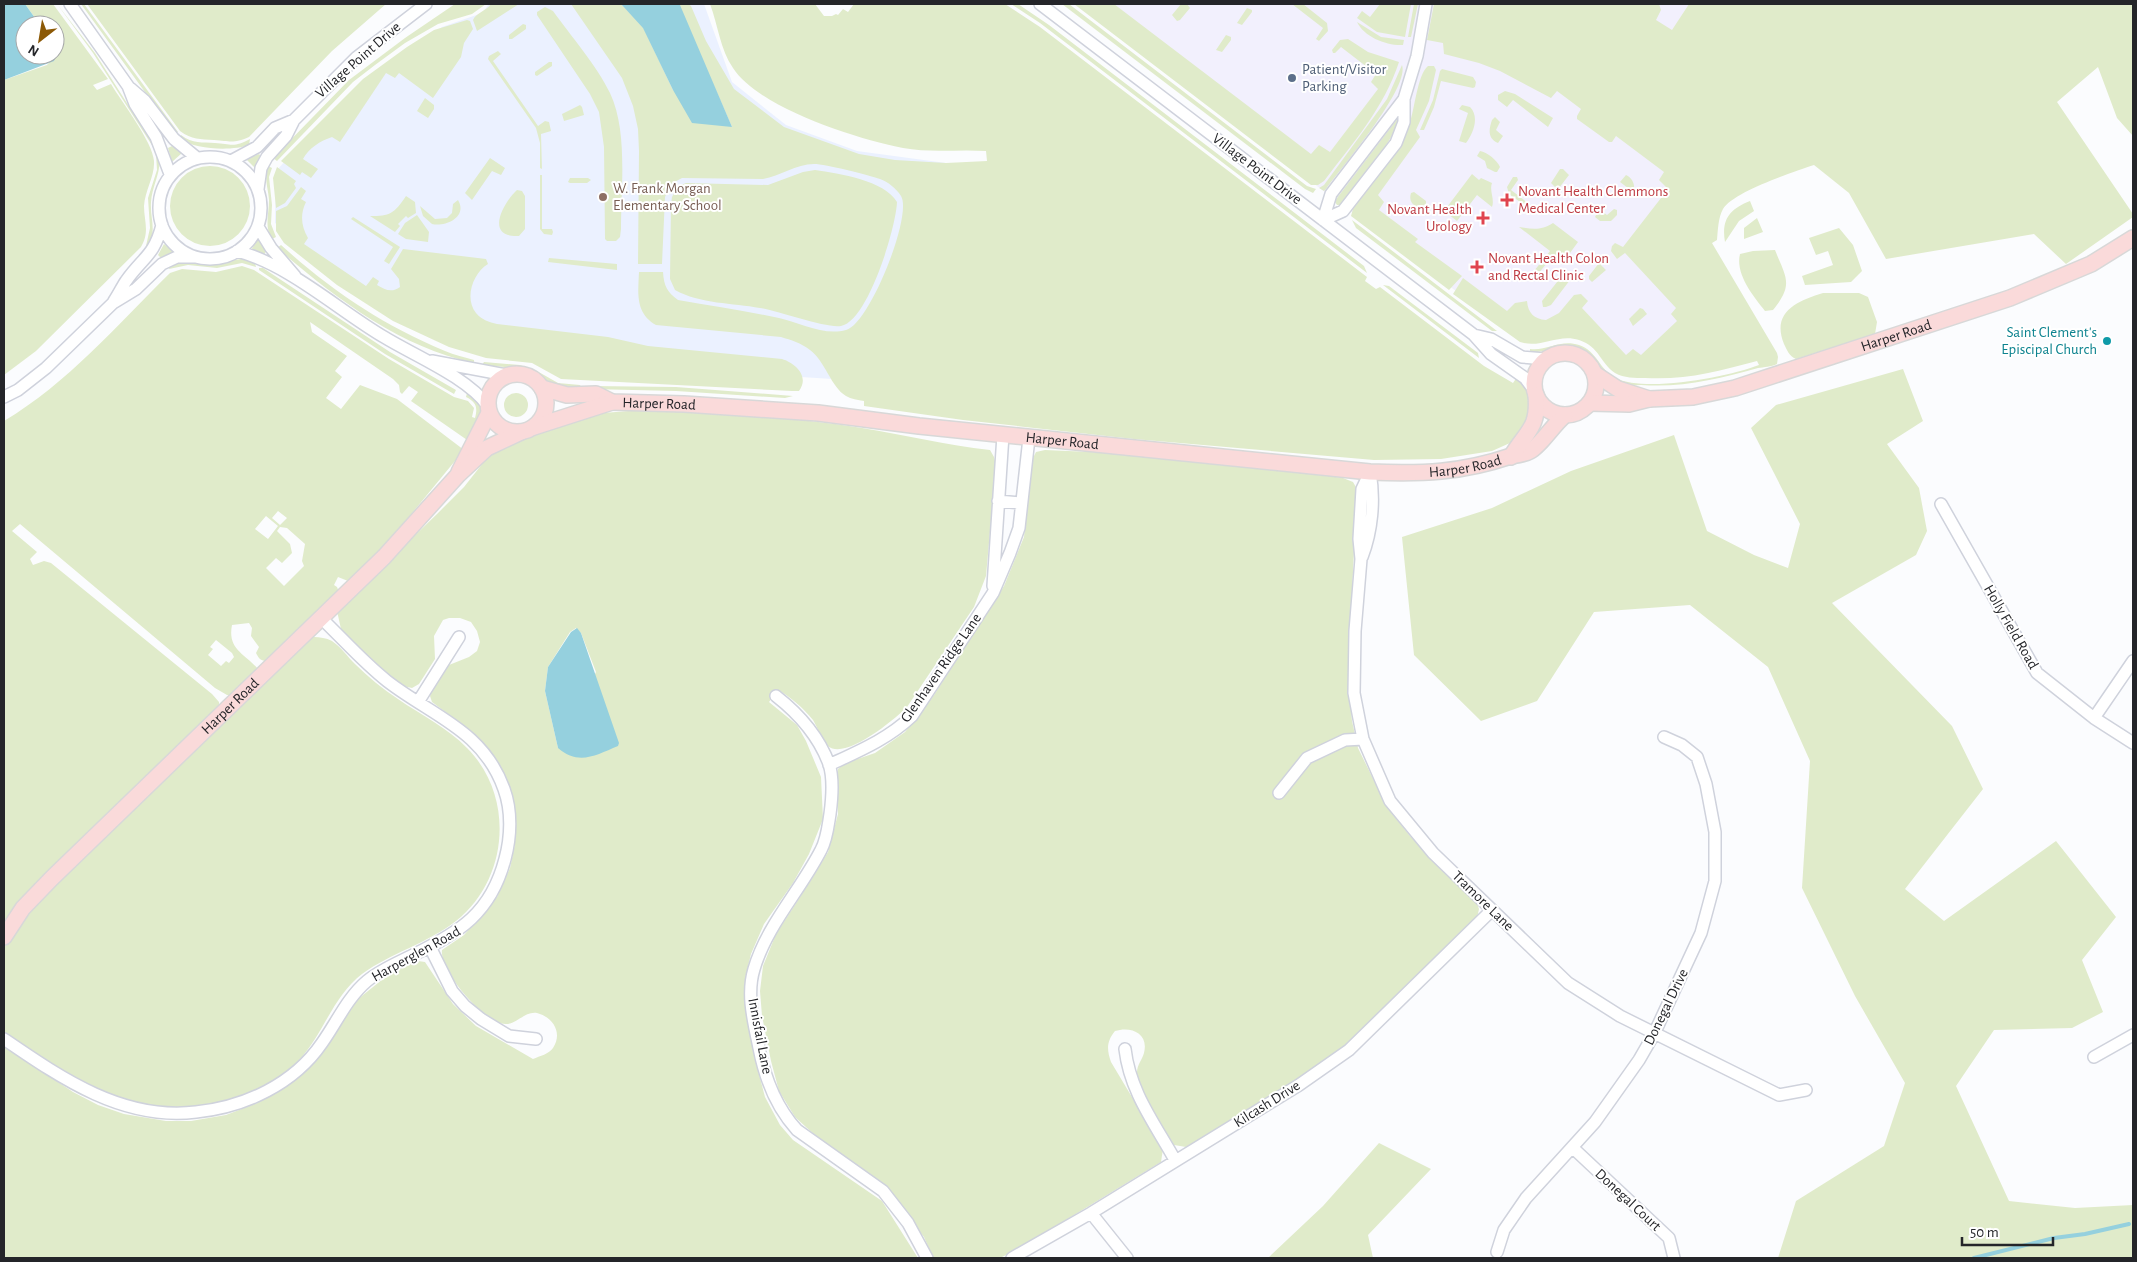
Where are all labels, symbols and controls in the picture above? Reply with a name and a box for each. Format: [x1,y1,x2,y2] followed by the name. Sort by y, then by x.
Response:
[15,15,65,65] north arrow
[313,19,404,101] street label: Village Point Drive
[26,42,42,59] text: N
[1302,62,1387,94] place label: Patient/Visitor Parking
[1286,72,1298,84] marker: Patient/Visitor Parking
[1210,131,1305,207] street label: Village Point Drive
[613,181,722,213] place label: W. Frank Morgan Elementary School
[1518,184,1668,216] place label: Novant Health Clemmons Medical Center
[597,191,609,203] marker: W. Frank Morgan Elementary School
[1500,193,1514,207] marker: Novant Health Clemmons Medical Center
[1387,202,1473,234] place label: Novant Health Urology
[1476,211,1490,225] marker: Novant Health Urology
[1488,251,1609,283] place label: Novant Health Colon and Rectal Clinic
[1470,260,1484,274] marker: Novant Health Colon and Rectal Clinic
[1859,317,1933,354] street label: Harper Road
[2001,325,2097,357] place label: Saint Clement's Episcipal Church
[2101,335,2113,347] marker: Saint Clement's Episcipal Church
[622,395,696,412] street label: Harper Road
[1025,429,1100,452] street label: Harper Road
[1428,452,1503,480] street label: Harper Road
[1981,582,2041,672] street label: Holly Field Road
[898,611,984,725] street label: Glenhaven Ridge Lane
[198,675,262,737] street label: Harper Road
[1449,868,1517,934] street label: Tramore Lane
[369,923,463,985] street label: Harperglen Road
[1641,966,1691,1048] street label: Donegal Drive
[745,997,775,1075] street label: Innisfail Lane
[1231,1078,1303,1130] street label: Kilcash Drive
[1592,1166,1664,1234] street label: Donegal Court
[1962,1214,2053,1246] scale bar
[1970,1225,1999,1240] text: 50 m

